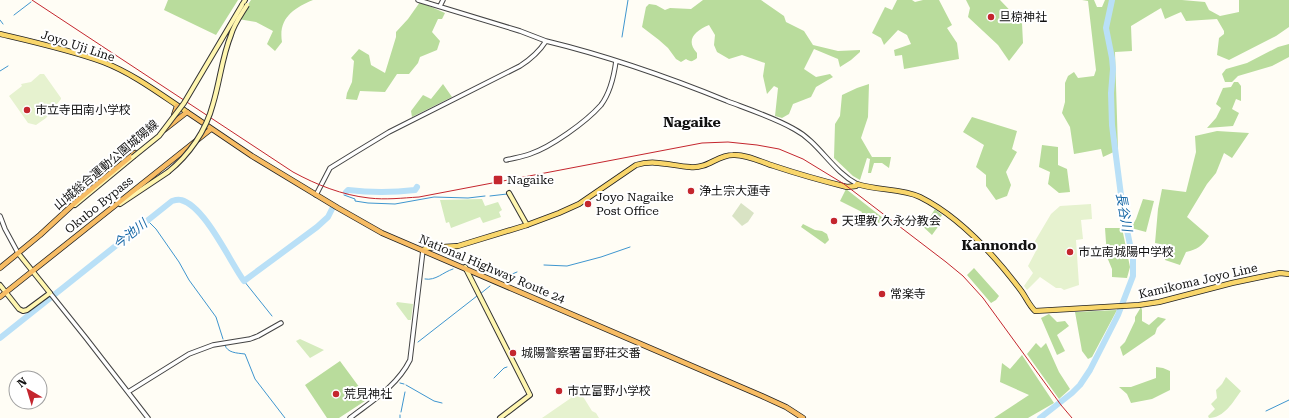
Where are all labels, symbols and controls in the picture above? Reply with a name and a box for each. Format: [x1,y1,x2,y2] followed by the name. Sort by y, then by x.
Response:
[999,10,1047,24] place label: 旦椋神社
[986,12,996,22] marker: 旦椋神社
[39,27,117,65] street label: Joyo Uji Line
[35,103,131,117] place label: 市立寺田南小学校
[22,105,32,115] marker: 市立寺田南小学校
[663,114,721,130] district label: Nagaike
[51,117,161,213] street label: 山城総合運動公園城陽線
[62,173,136,237] street label: Okubo Bypass
[507,173,554,187] place label: Nagaike
[492,174,504,186] marker: Nagaike
[699,184,771,198] place label: 浄土宗大蓮寺
[686,186,696,196] marker: 浄土宗大蓮寺
[596,190,674,218] place label: Joyo Nagaike Post Office
[1113,191,1135,234] water label: 長谷川
[583,199,593,209] marker: Joyo Nagaike Post Office
[842,214,941,228] place label: 天理教 久永分教会
[110,215,151,252] water label: 今池川
[829,216,839,226] marker: 天理教 久永分教会
[417,232,567,306] street label: National Highway Route 24
[962,237,1036,253] district label: Kannondo
[1078,245,1174,259] place label: 市立南城陽中学校
[1065,247,1075,257] marker: 市立南城陽中学校
[1137,260,1259,301] street label: Kamikoma Joyo Line
[890,287,926,301] place label: 常楽寺
[877,289,887,299] marker: 常楽寺
[521,346,641,360] place label: 城陽警察署富野荘交番
[508,348,518,358] marker: 城陽警察署富野荘交番
[8,370,48,410] north arrow
[15,374,30,390] text: N
[567,384,651,398] place label: 市立富野小学校
[554,386,564,396] marker: 市立富野小学校
[344,387,392,401] place label: 荒見神社
[331,389,341,399] marker: 荒見神社

